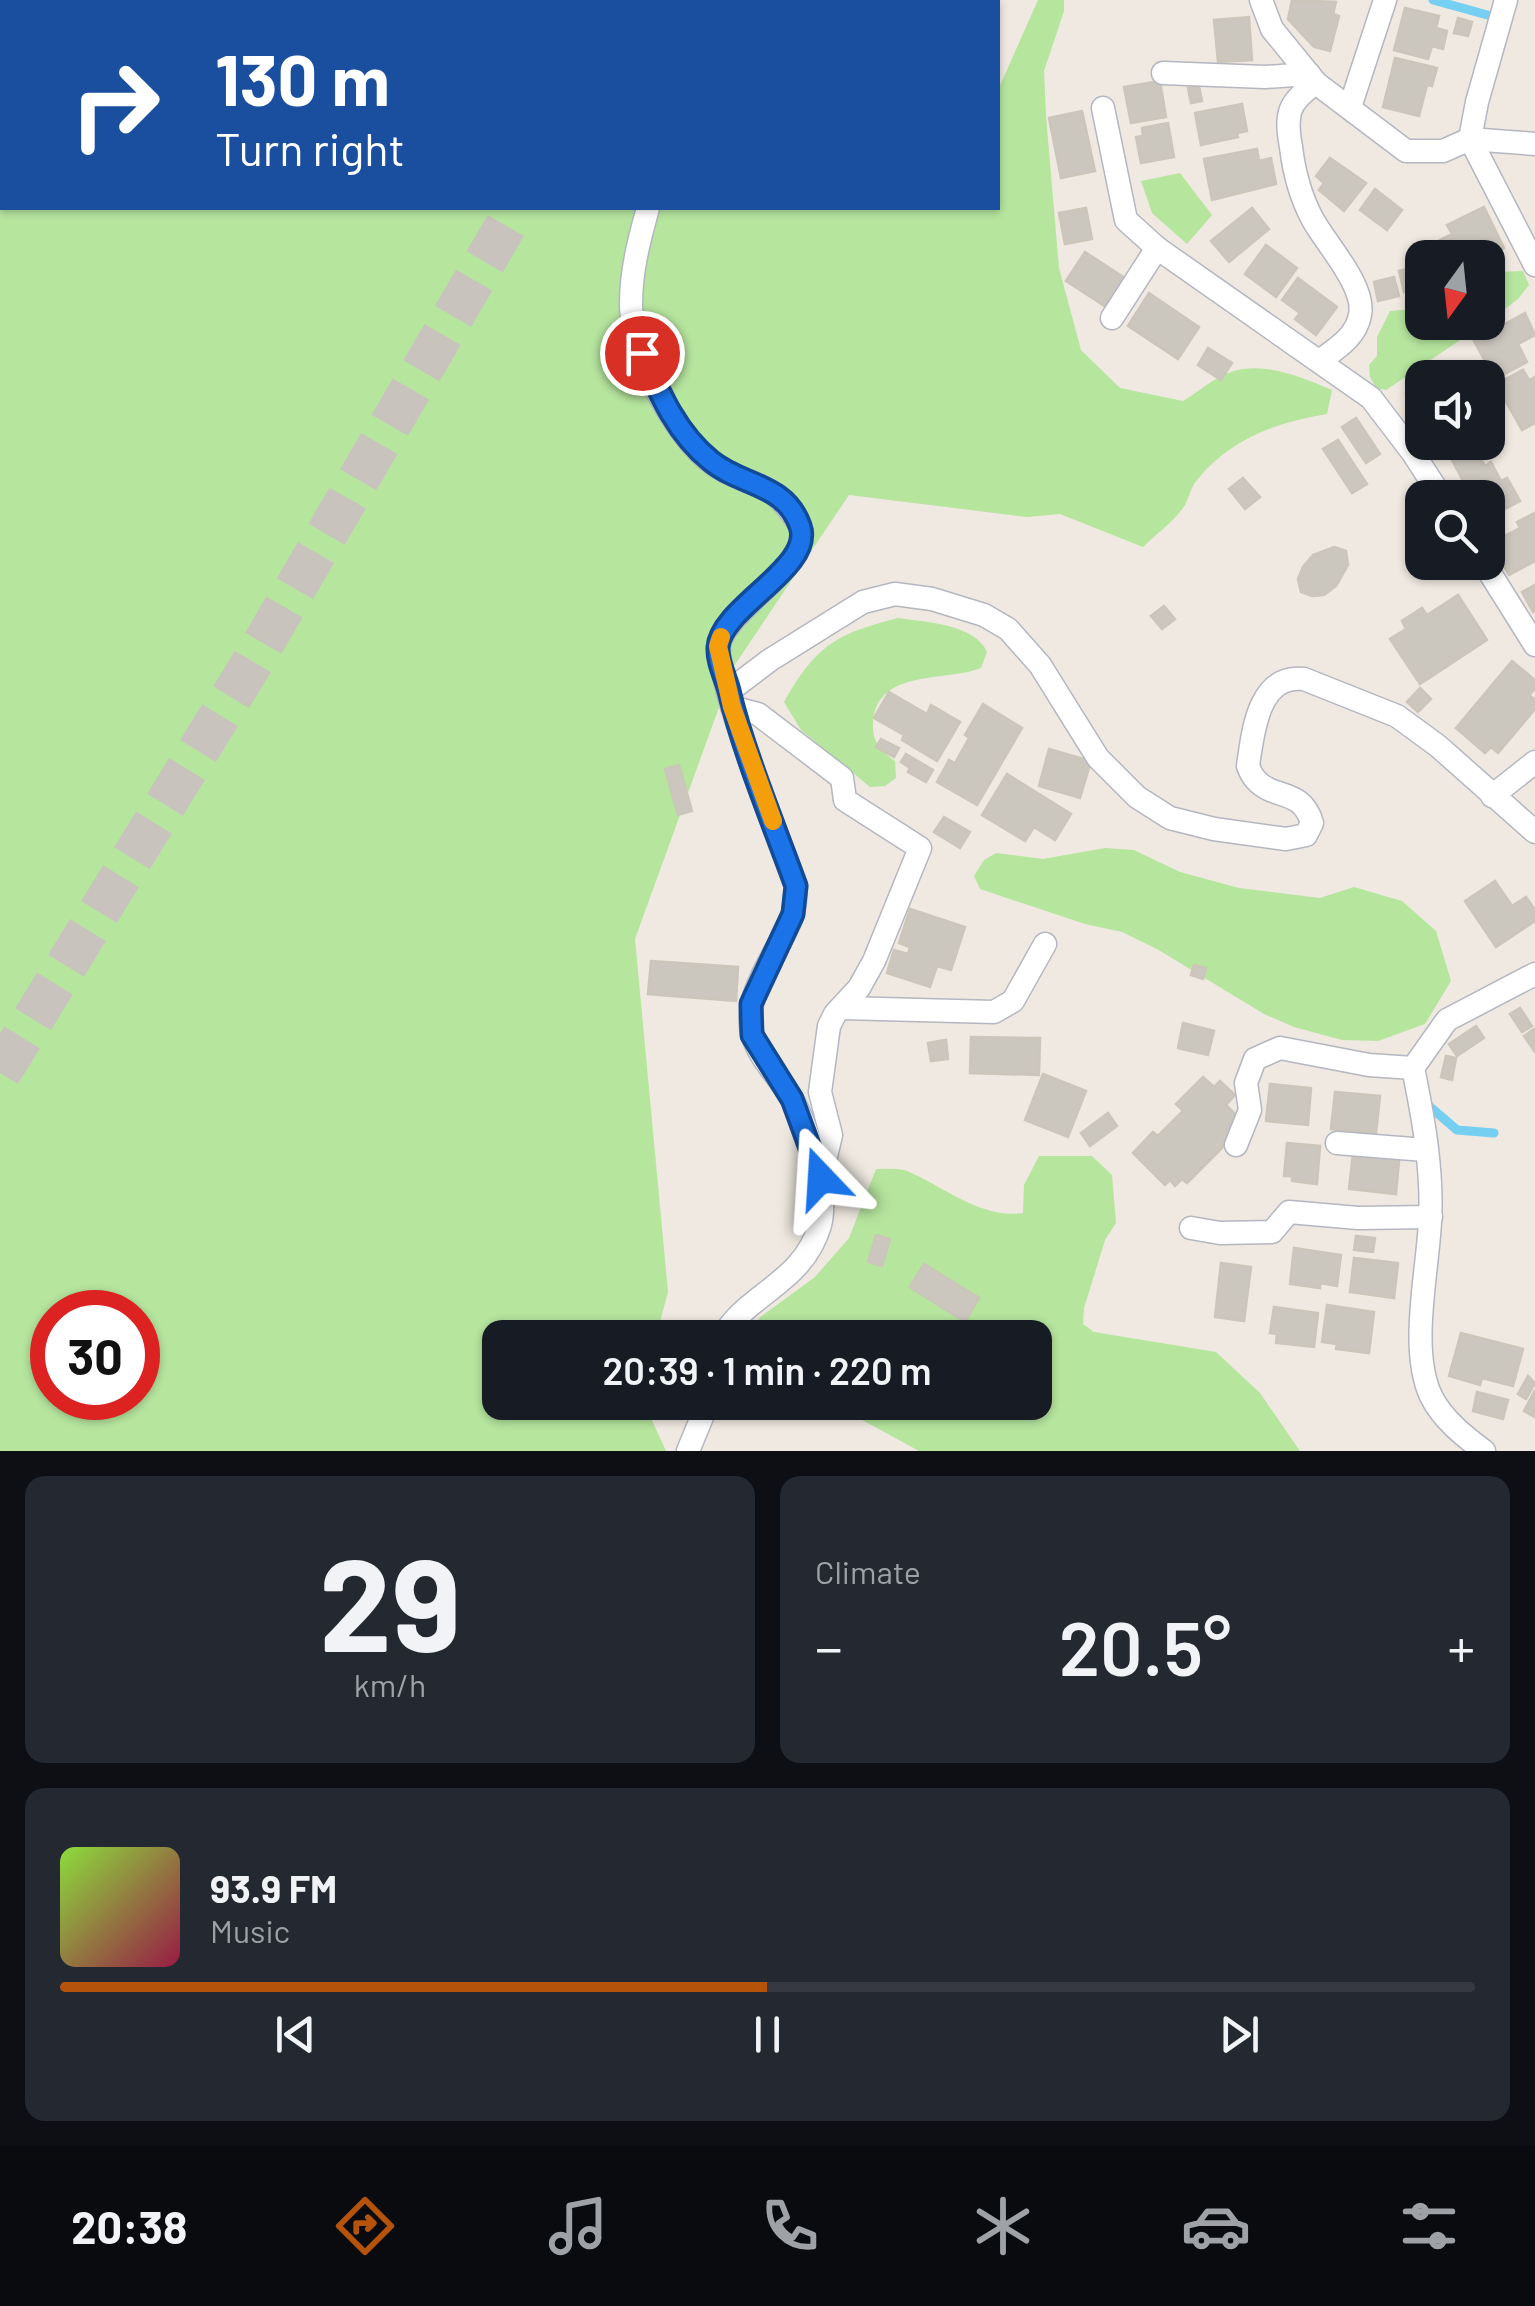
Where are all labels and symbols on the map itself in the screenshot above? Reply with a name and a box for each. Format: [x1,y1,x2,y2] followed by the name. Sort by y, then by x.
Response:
[1405,240,1505,340] north arrow
[600,311,685,396] pin
[769,1126,873,1230] position arrow
[30,1290,160,1420] speed limit sign: 30

